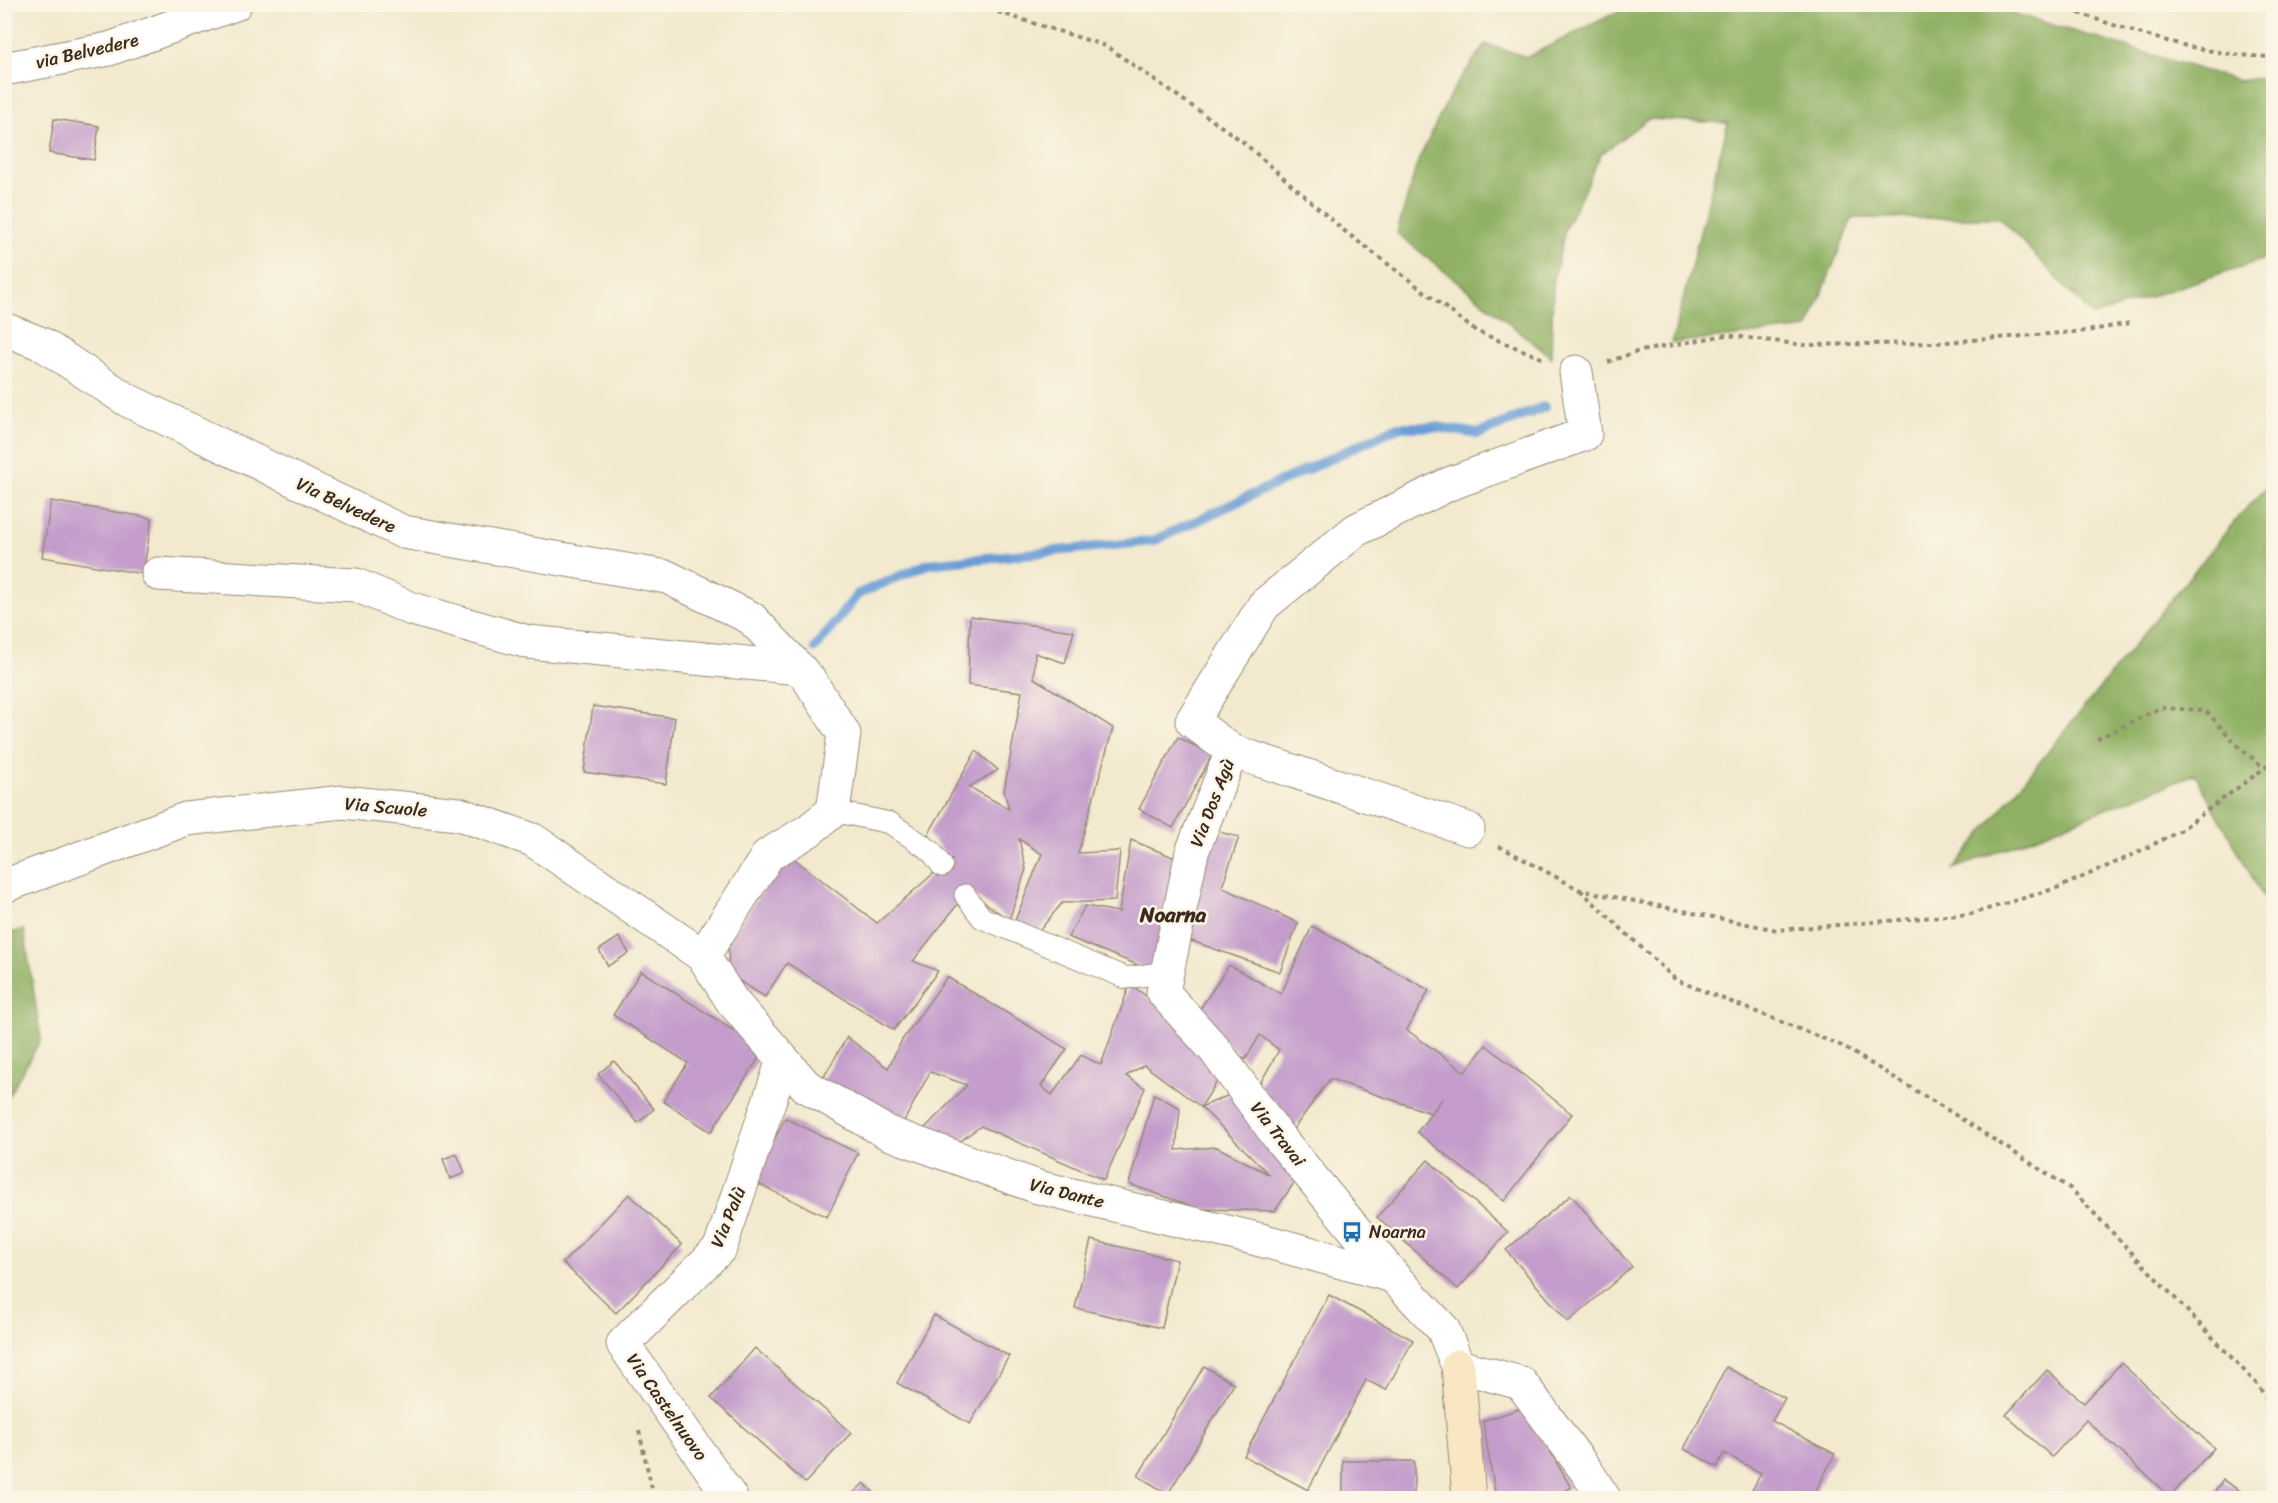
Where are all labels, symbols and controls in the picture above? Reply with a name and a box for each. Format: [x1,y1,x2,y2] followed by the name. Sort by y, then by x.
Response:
[32,24,142,78] street label: via Belvedere
[291,468,402,542] street label: Via Belvedere
[1180,754,1244,852] street label: Via Dos Agù
[343,787,429,827] street label: Via Scuole
[1139,896,1207,934] district label: Noarna
[1242,1094,1315,1175] street label: Via Travai
[1026,1168,1108,1218] street label: Via Dante
[701,1181,755,1253] street label: Via Palù
[1369,1216,1426,1248] place label: Noarna
[1340,1220,1364,1244] bus stop icon: Noarna
[618,1346,716,1468] street label: Via Castelnuovo

